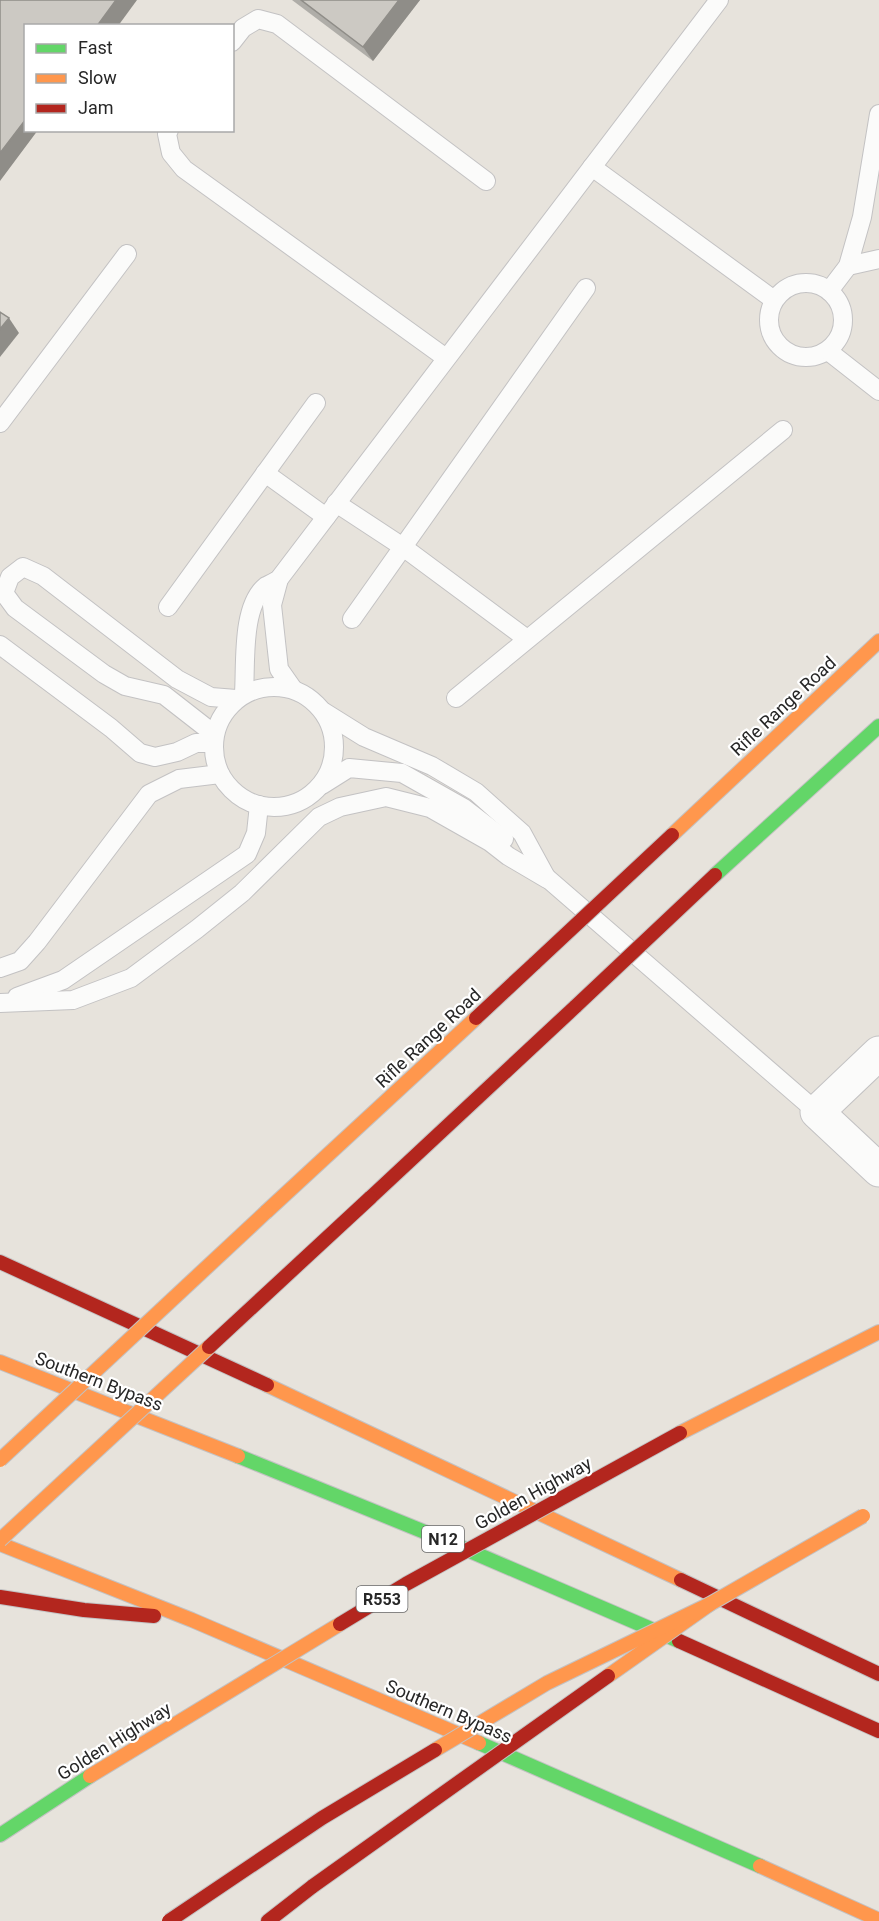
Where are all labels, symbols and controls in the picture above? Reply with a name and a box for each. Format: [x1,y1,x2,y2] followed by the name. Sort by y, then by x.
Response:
[24,24,234,132] legend
[78,37,113,58] text: Fast
[78,67,117,88] text: Slow
[78,97,114,118] text: Jam
[726,652,840,760] street label: Rifle Range Road
[371,984,485,1092] street label: Rifle Range Road
[32,1347,166,1415] street label: Southern Bypass
[471,1452,595,1534] street label: Golden Highway
[422,1526,464,1552] road number: N12
[356,1586,407,1612] road number: R553
[383,1675,515,1747] street label: Southern Bypass
[53,1697,175,1784] street label: Golden Highway

